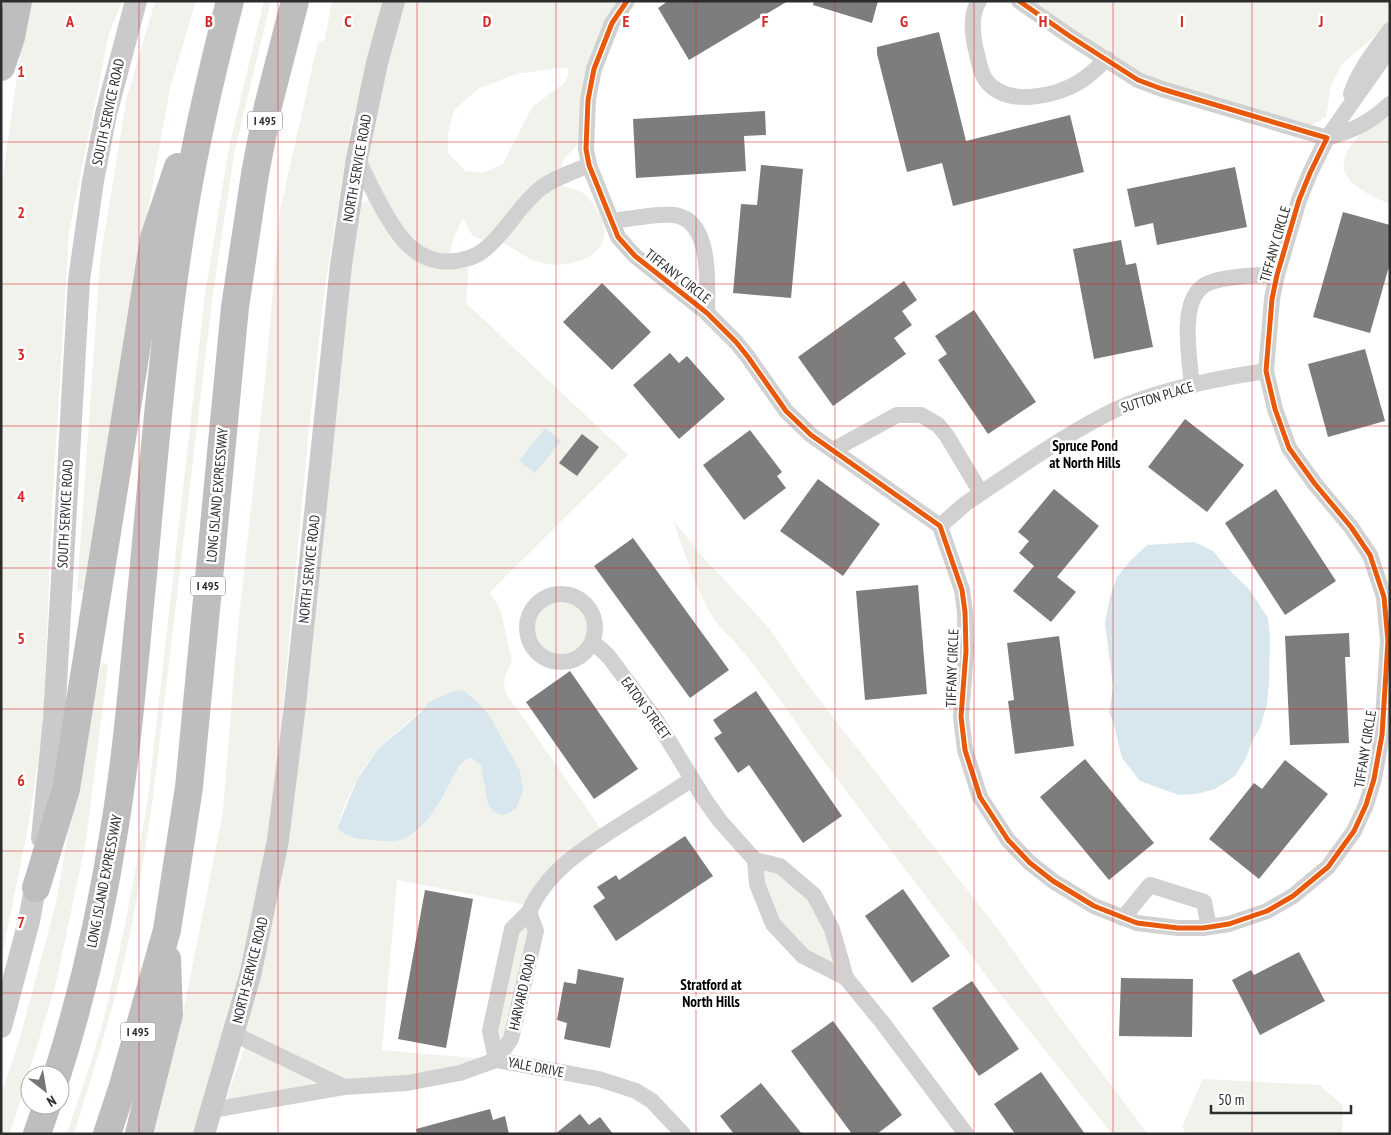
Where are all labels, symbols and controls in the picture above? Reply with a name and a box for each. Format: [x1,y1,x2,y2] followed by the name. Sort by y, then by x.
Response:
[65,11,75,31] text: A
[205,11,213,31] text: B
[344,11,352,31] text: C
[483,11,492,31] text: D
[623,11,630,31] text: E
[762,11,769,31] text: F
[900,11,908,31] text: G
[1039,11,1047,31] text: H
[1180,11,1184,31] text: I
[1318,11,1323,31] text: J
[88,57,128,167] street label: SOUTH SERVICE ROAD
[17,61,25,81] text: 1
[248,112,282,130] road number: I 495
[339,113,375,223] street label: NORTH SERVICE ROAD
[17,202,25,222] text: 2
[1256,204,1294,284] street label: TIFFANY CIRCLE
[642,245,714,307] street label: TIFFANY CIRCLE
[17,344,25,364] text: 3
[1119,377,1195,417] street label: SUTTON PLACE
[202,426,232,563] street label: LONG ISLAND EXPRESSWAY
[1049,436,1121,472] district label: Spruce Pond at North Hills
[53,459,77,569] street label: SOUTH SERVICE ROAD
[17,486,25,506] text: 4
[294,514,324,624] street label: NORTH SERVICE ROAD
[190,576,226,596] road number: I 495
[17,628,25,648] text: 5
[942,628,962,708] street label: TIFFANY CIRCLE
[617,673,675,743] street label: EATON STREET
[1350,709,1380,789] street label: TIFFANY CIRCLE
[17,770,25,790] text: 6
[82,812,126,949] street label: LONG ISLAND EXPRESSWAY
[17,912,25,932] text: 7
[228,915,272,1025] street label: NORTH SERVICE ROAD
[505,952,539,1032] street label: HARVARD ROAD
[680,975,742,1011] district label: Stratford at North Hills
[120,1022,156,1042] road number: I 495
[506,1053,566,1081] street label: YALE DRIVE
[20,1065,70,1115] north arrow
[1211,1082,1351,1114] scale bar
[1218,1090,1244,1109] text: 50 m
[44,1091,60,1111] text: N

